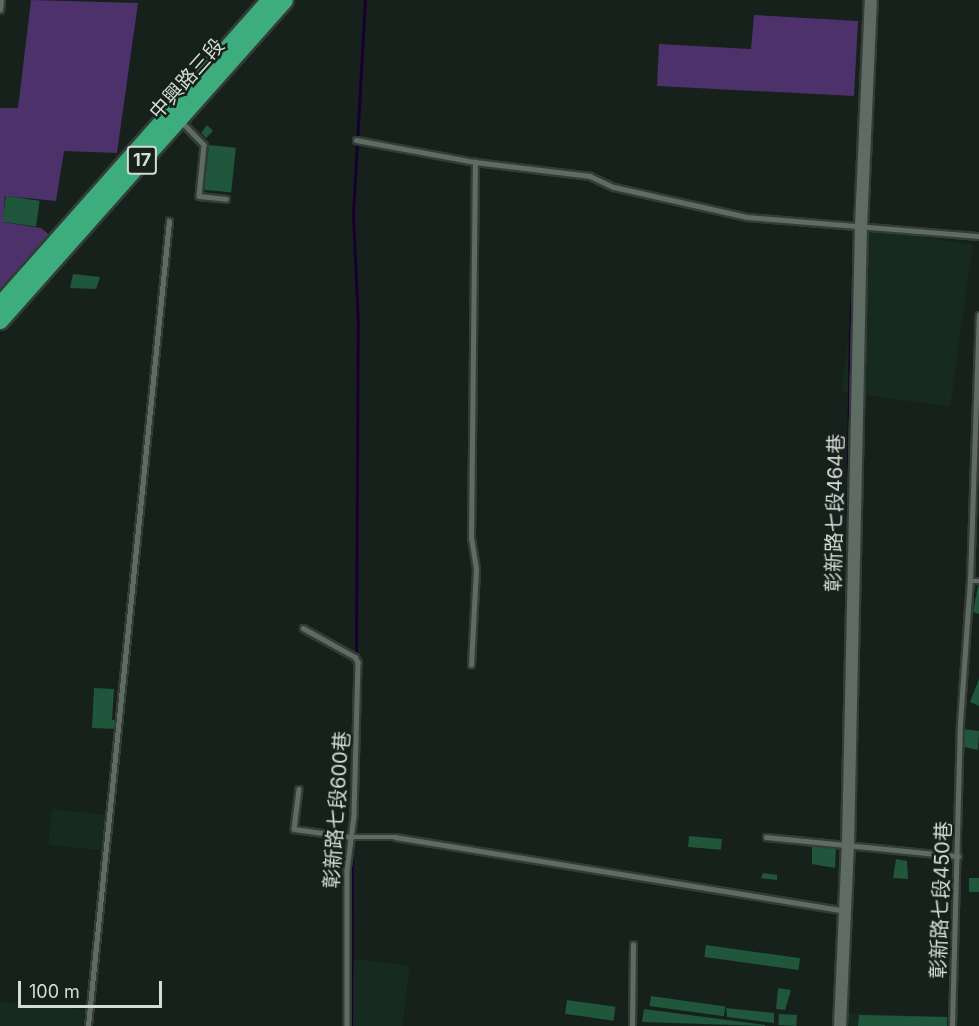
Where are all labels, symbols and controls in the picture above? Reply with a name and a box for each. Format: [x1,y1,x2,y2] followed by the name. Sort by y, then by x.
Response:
[145,34,229,124] street label: 中興路三段
[126,145,158,175] road number: 17
[822,434,848,592] street label: 彰新路七段464巷
[320,731,354,889] street label: 彰新路七段600巷
[926,821,956,979] street label: 彰新路七段450巷
[21,969,165,1007] scale bar
[29,981,80,1002] text: 100 m

